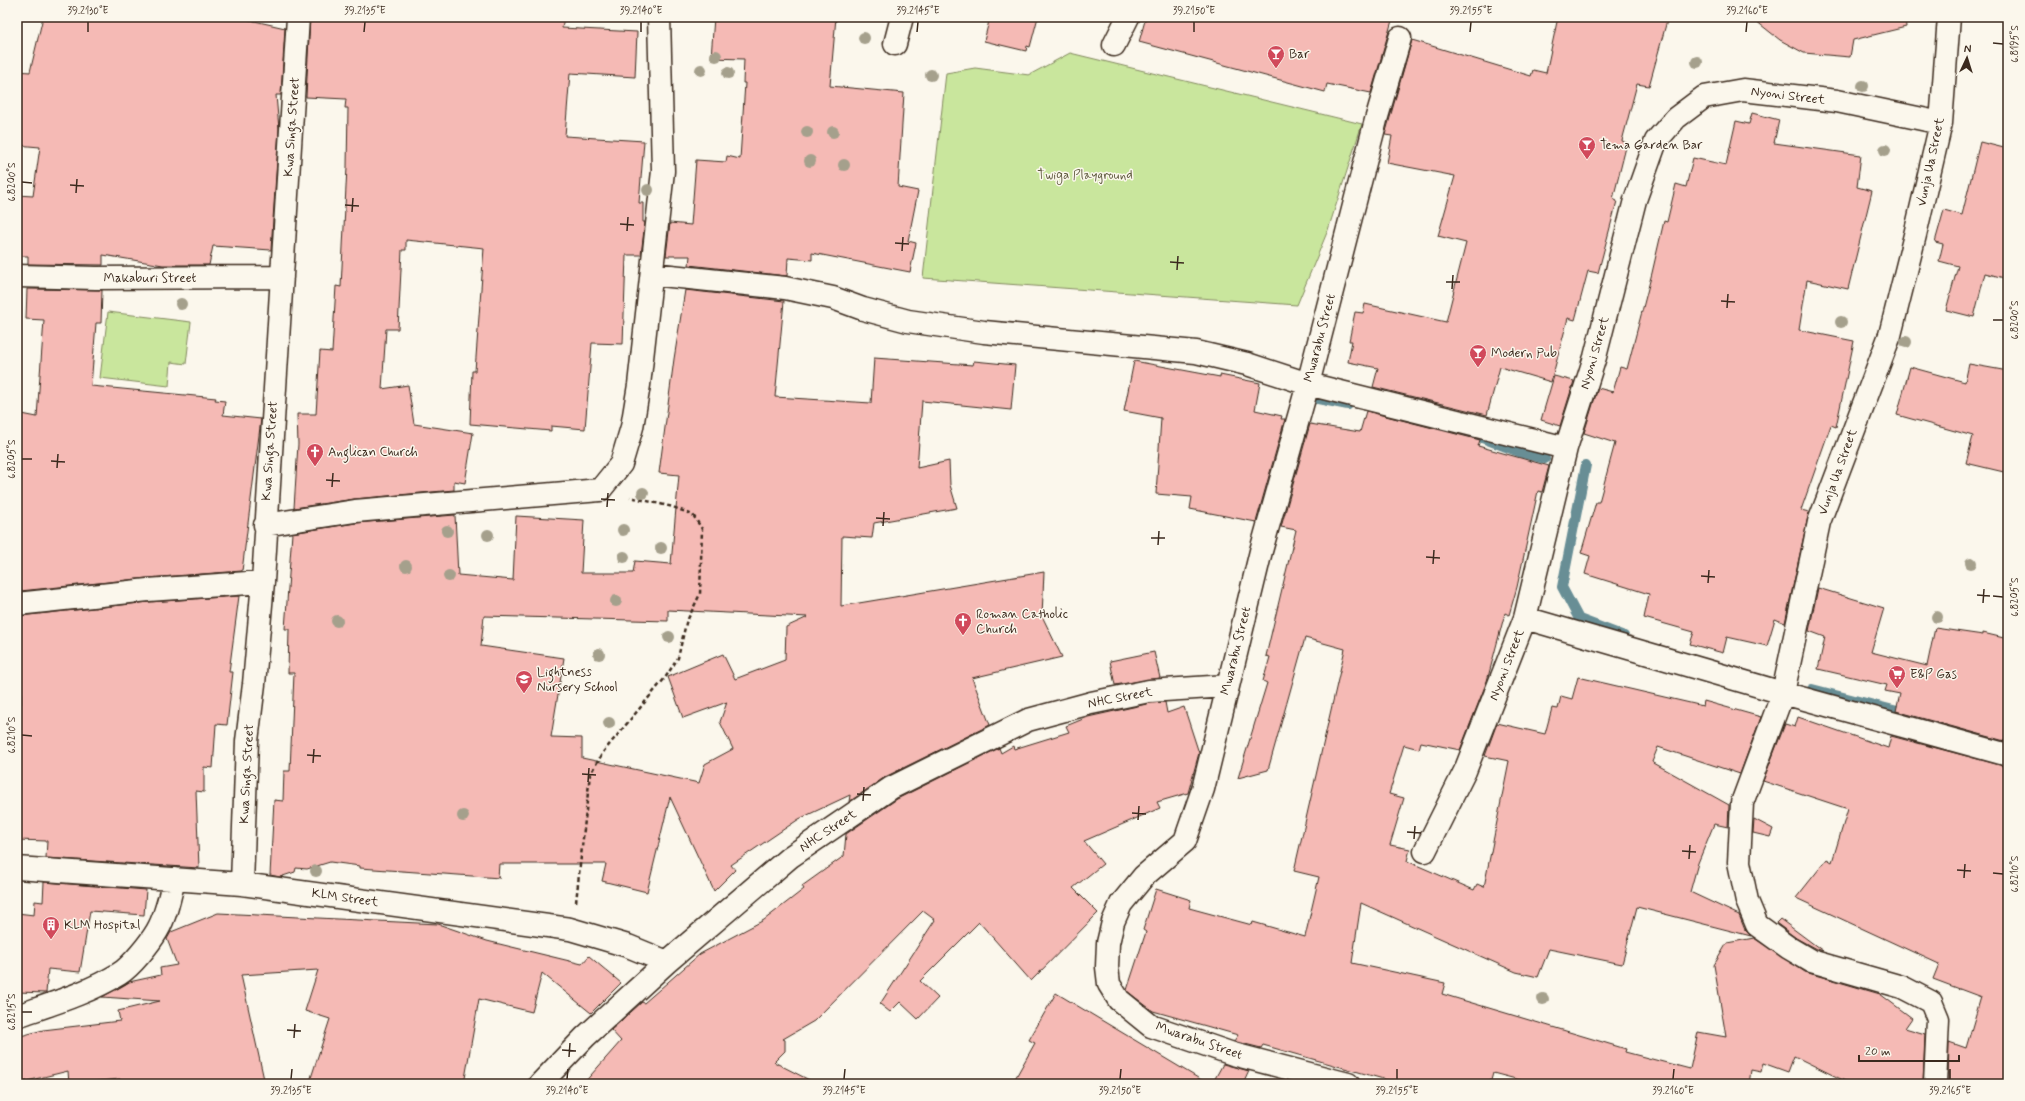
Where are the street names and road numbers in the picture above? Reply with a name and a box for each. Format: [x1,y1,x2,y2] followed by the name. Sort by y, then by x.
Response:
[280,77,306,178] street label: Kwa Singa Street
[1750,83,1827,109] street label: Nyoni Street
[1913,116,1949,208] street label: Vunja Ua Street
[104,270,197,287] street label: Makaburi Street
[1300,292,1340,384] street label: Mwarabu Street
[1577,314,1614,391] street label: Nyoni Street
[258,401,284,502] street label: Kwa Singa Street
[1815,426,1862,517] street label: Vunja Ua Street
[1217,605,1255,697] street label: Mwarabu Street
[1486,627,1528,703] street label: Nyoni Street
[1086,683,1154,713] street label: NHC Street
[236,724,260,824] street label: Kwa Singa Street
[796,805,860,856] street label: NHC Street
[311,885,380,911] street label: KLM Street
[1153,1018,1245,1064] street label: Mwarabu Street

